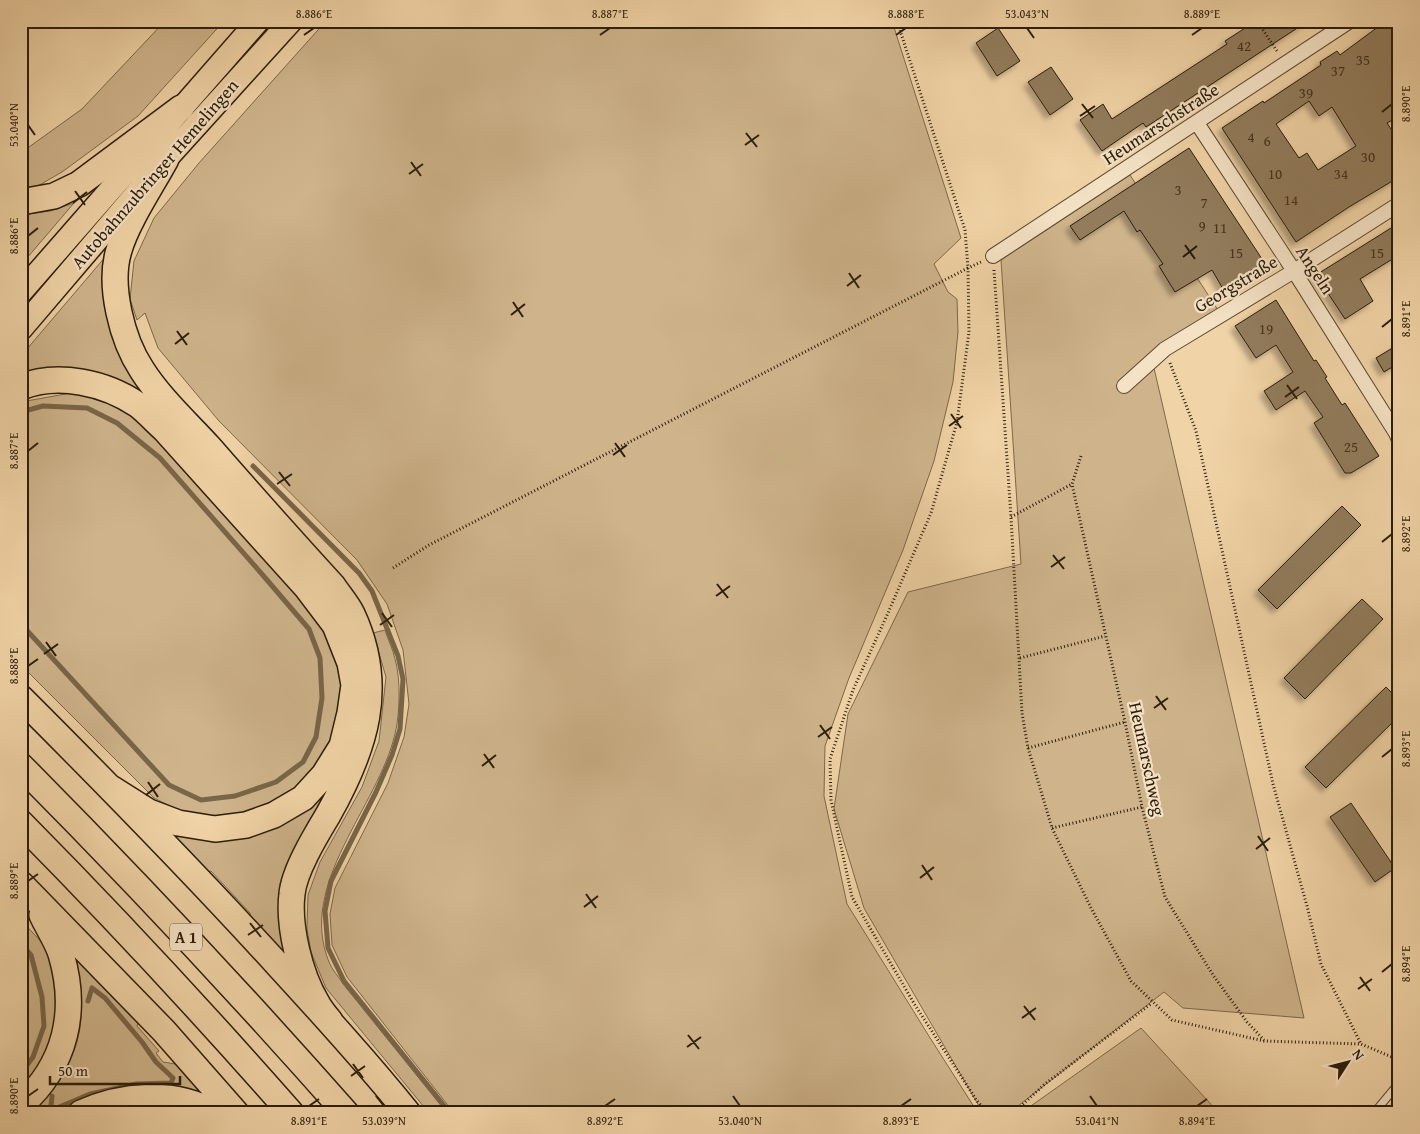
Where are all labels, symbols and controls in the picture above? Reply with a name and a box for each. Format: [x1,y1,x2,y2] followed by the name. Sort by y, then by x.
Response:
[296,5,332,22] text: 8.886°E
[592,5,628,22] text: 8.887°E
[888,5,924,22] text: 8.888°E
[1005,5,1049,22] text: 53.043°N
[1184,5,1220,22] text: 8.889°E
[1237,35,1251,56] house number: 42
[1356,49,1370,70] house number: 35
[1331,60,1345,81] house number: 37
[64,73,245,275] street label: Autobahnzubringer Hemelingen
[1097,76,1224,171] street label: Heumarschstraße
[1299,82,1313,103] house number: 39
[1397,86,1414,122] text: 8.890°E
[5,103,22,147] text: 53.040°N
[1247,126,1255,147] house number: 4
[1263,130,1271,151] house number: 6
[1361,146,1375,167] house number: 30
[1268,163,1282,184] house number: 10
[1334,163,1348,184] house number: 34
[1174,179,1182,200] house number: 3
[1284,189,1298,210] house number: 14
[1200,192,1208,213] house number: 7
[1198,215,1206,236] house number: 9
[1213,217,1227,238] house number: 11
[5,218,22,254] text: 8.886°E
[1290,240,1341,300] street label: Angeln
[1229,242,1243,263] house number: 15
[1370,242,1384,263] house number: 15
[1189,248,1283,319] street label: Georgstraße
[1397,301,1414,337] text: 8.891°E
[1259,318,1273,339] house number: 19
[5,433,22,469] text: 8.887°E
[1344,436,1358,457] house number: 25
[1397,516,1414,552] text: 8.892°E
[5,648,22,684] text: 8.888°E
[1122,700,1173,818] street label: Heumarschweg
[1397,731,1414,767] text: 8.893°E
[5,863,22,899] text: 8.889°E
[170,924,202,950] road number: A 1
[1397,946,1414,982] text: 8.894°E
[1322,1036,1372,1086] north arrow
[1348,1045,1370,1065] text: N
[50,1054,180,1086] scale bar
[58,1060,89,1081] text: 50 m
[5,1078,22,1114] text: 8.890°E
[291,1112,327,1129] text: 8.891°E
[362,1112,406,1129] text: 53.039°N
[587,1112,623,1129] text: 8.892°E
[718,1112,762,1129] text: 53.040°N
[883,1112,919,1129] text: 8.893°E
[1075,1112,1119,1129] text: 53.041°N
[1179,1112,1215,1129] text: 8.894°E

